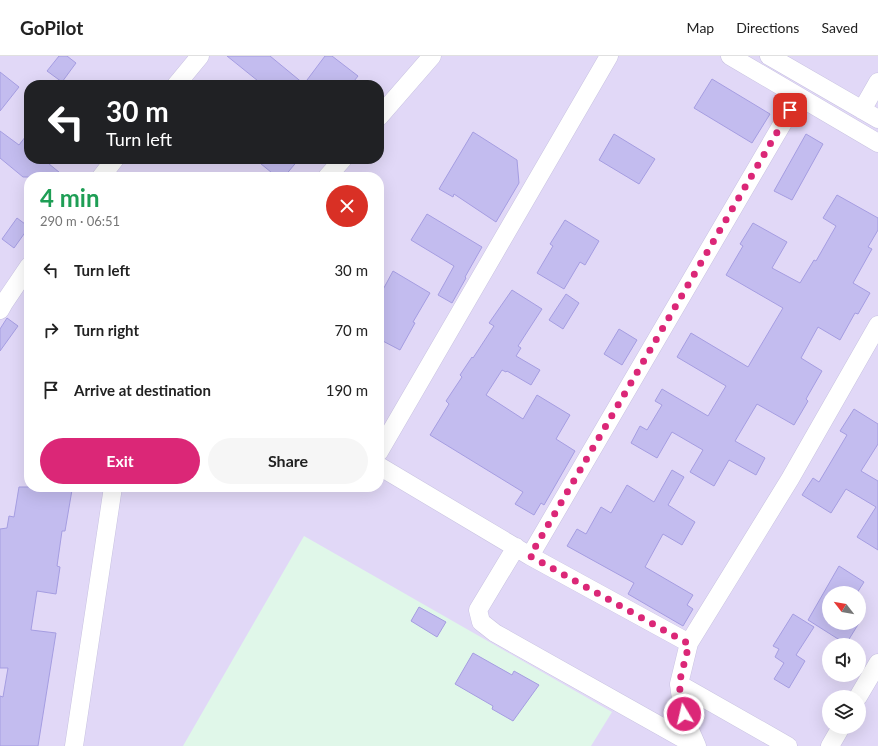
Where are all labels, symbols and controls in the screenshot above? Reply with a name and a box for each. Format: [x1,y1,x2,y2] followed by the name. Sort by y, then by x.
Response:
[20,16,83,39] text: GoPilot
[687,19,714,36] text: Map
[736,19,799,36] text: Directions
[821,19,858,36] text: Saved
[773,93,807,127] pin
[106,94,169,128] text: 30 m
[40,96,92,148] icon: left
[779,99,801,121] icon: arrive
[106,128,172,150] text: Turn left
[40,183,100,212] text: 4 min
[326,185,368,227] button: close
[40,213,120,229] text: 290 m · 06:51
[40,259,62,281] icon: left
[74,261,130,279] text: Turn left
[334,261,368,279] text: 30 m
[40,319,62,341] icon: right
[74,321,139,339] text: Turn right
[334,321,368,339] text: 70 m
[40,379,62,401] icon: arrive
[74,381,211,399] text: Arrive at destination
[326,381,368,399] text: 190 m
[40,438,200,484] button: Exit
[208,438,368,484] button: Share
[822,586,866,630] north arrow
[822,586,866,734] map controls
[822,638,866,682] button: sound
[822,690,866,734] button: layers
[663,693,705,735] position arrow

